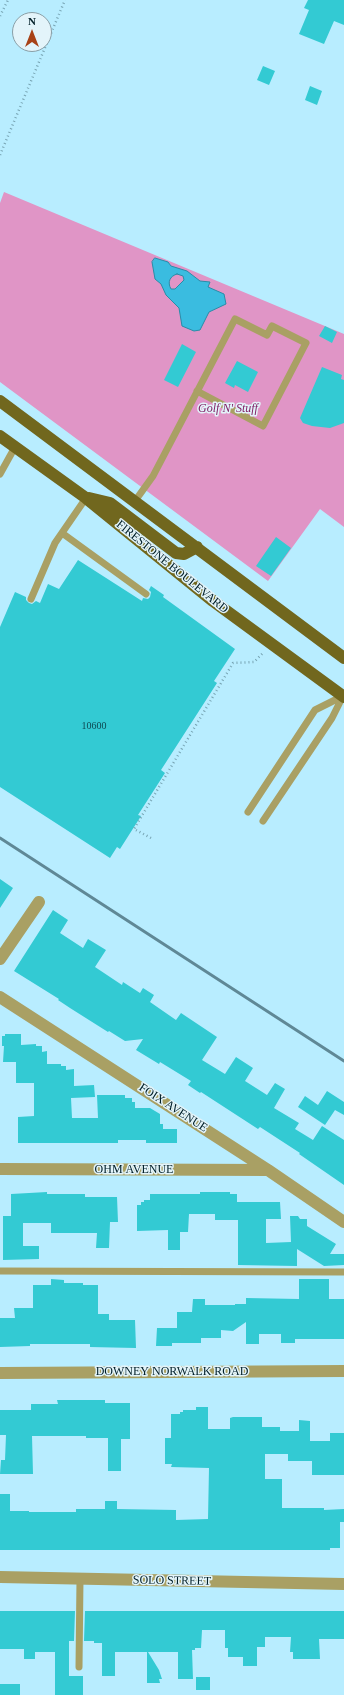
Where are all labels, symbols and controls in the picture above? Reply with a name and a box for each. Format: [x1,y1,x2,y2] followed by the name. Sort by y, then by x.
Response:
[12,12,52,52] north arrow
[28,15,36,27] text: N
[198,402,258,416] park label: Golf N' Stuff
[113,517,231,617] street label: FIRESTONE BOULEVARD
[82,720,106,732] house number: 10600
[136,1081,210,1135] street label: FOIX AVENUE
[95,1163,173,1177] street label: OHM AVENUE
[96,1365,248,1379] street label: DOWNEY NORWALK ROAD
[133,1573,211,1589] street label: SOLO STREET

